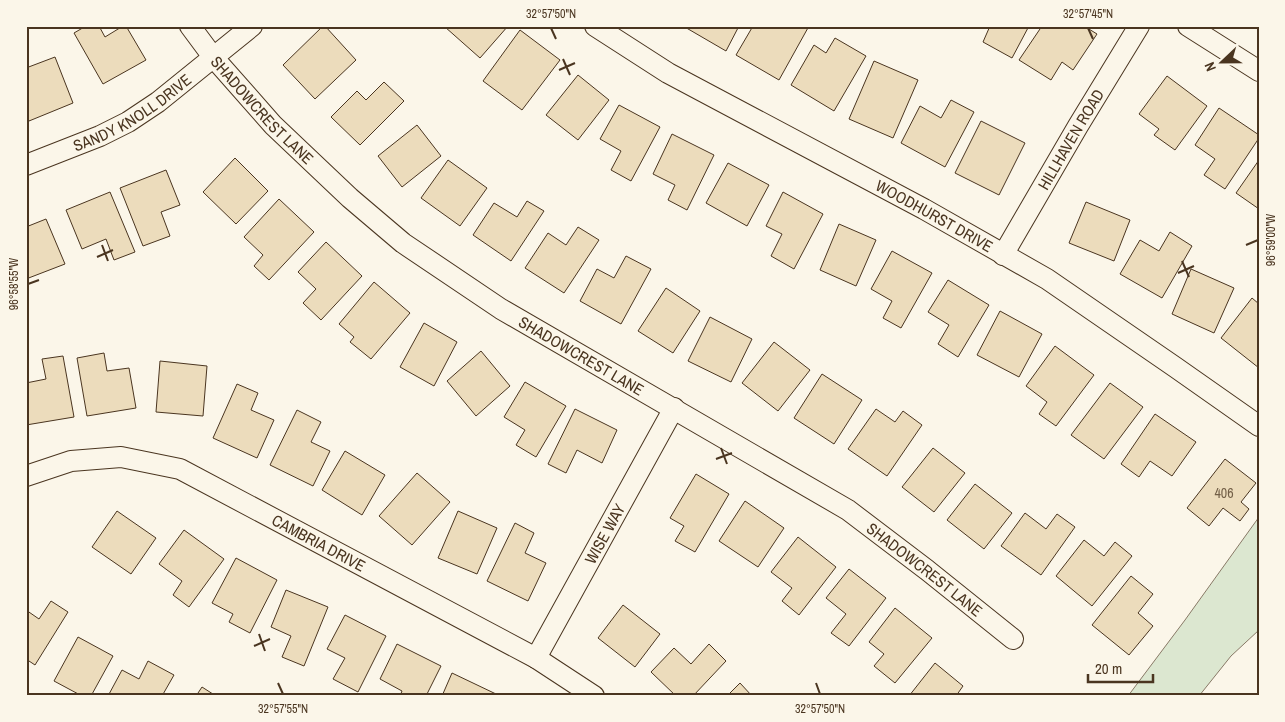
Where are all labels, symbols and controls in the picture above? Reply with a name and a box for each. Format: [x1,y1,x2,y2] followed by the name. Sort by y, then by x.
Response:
[526,6,576,22] text: 32°57'50"N
[1063,6,1113,22] text: 32°57'45"N
[1198,38,1248,88] north arrow
[206,51,319,169] street label: SHADOWCREST LANE
[1200,60,1220,74] text: N
[70,68,196,156] street label: SANDY KNOLL DRIVE
[1032,85,1109,194] street label: HILLHAVEN ROAD
[872,174,997,257] street label: WOODHURST DRIVE
[1263,213,1279,266] text: 96°59'00"W
[6,257,22,310] text: 96°58'55"W
[515,311,648,401] street label: SHADOWCREST LANE
[1214,484,1234,502] house number: 406
[579,499,630,568] street label: WISE WAY
[268,509,369,577] street label: CAMBRIA DRIVE
[862,517,987,621] street label: SHADOWCREST LANE
[1088,652,1152,684] scale bar
[1095,658,1122,679] text: 20 m
[258,701,308,717] text: 32°57'55"N
[795,701,845,717] text: 32°57'50"N

